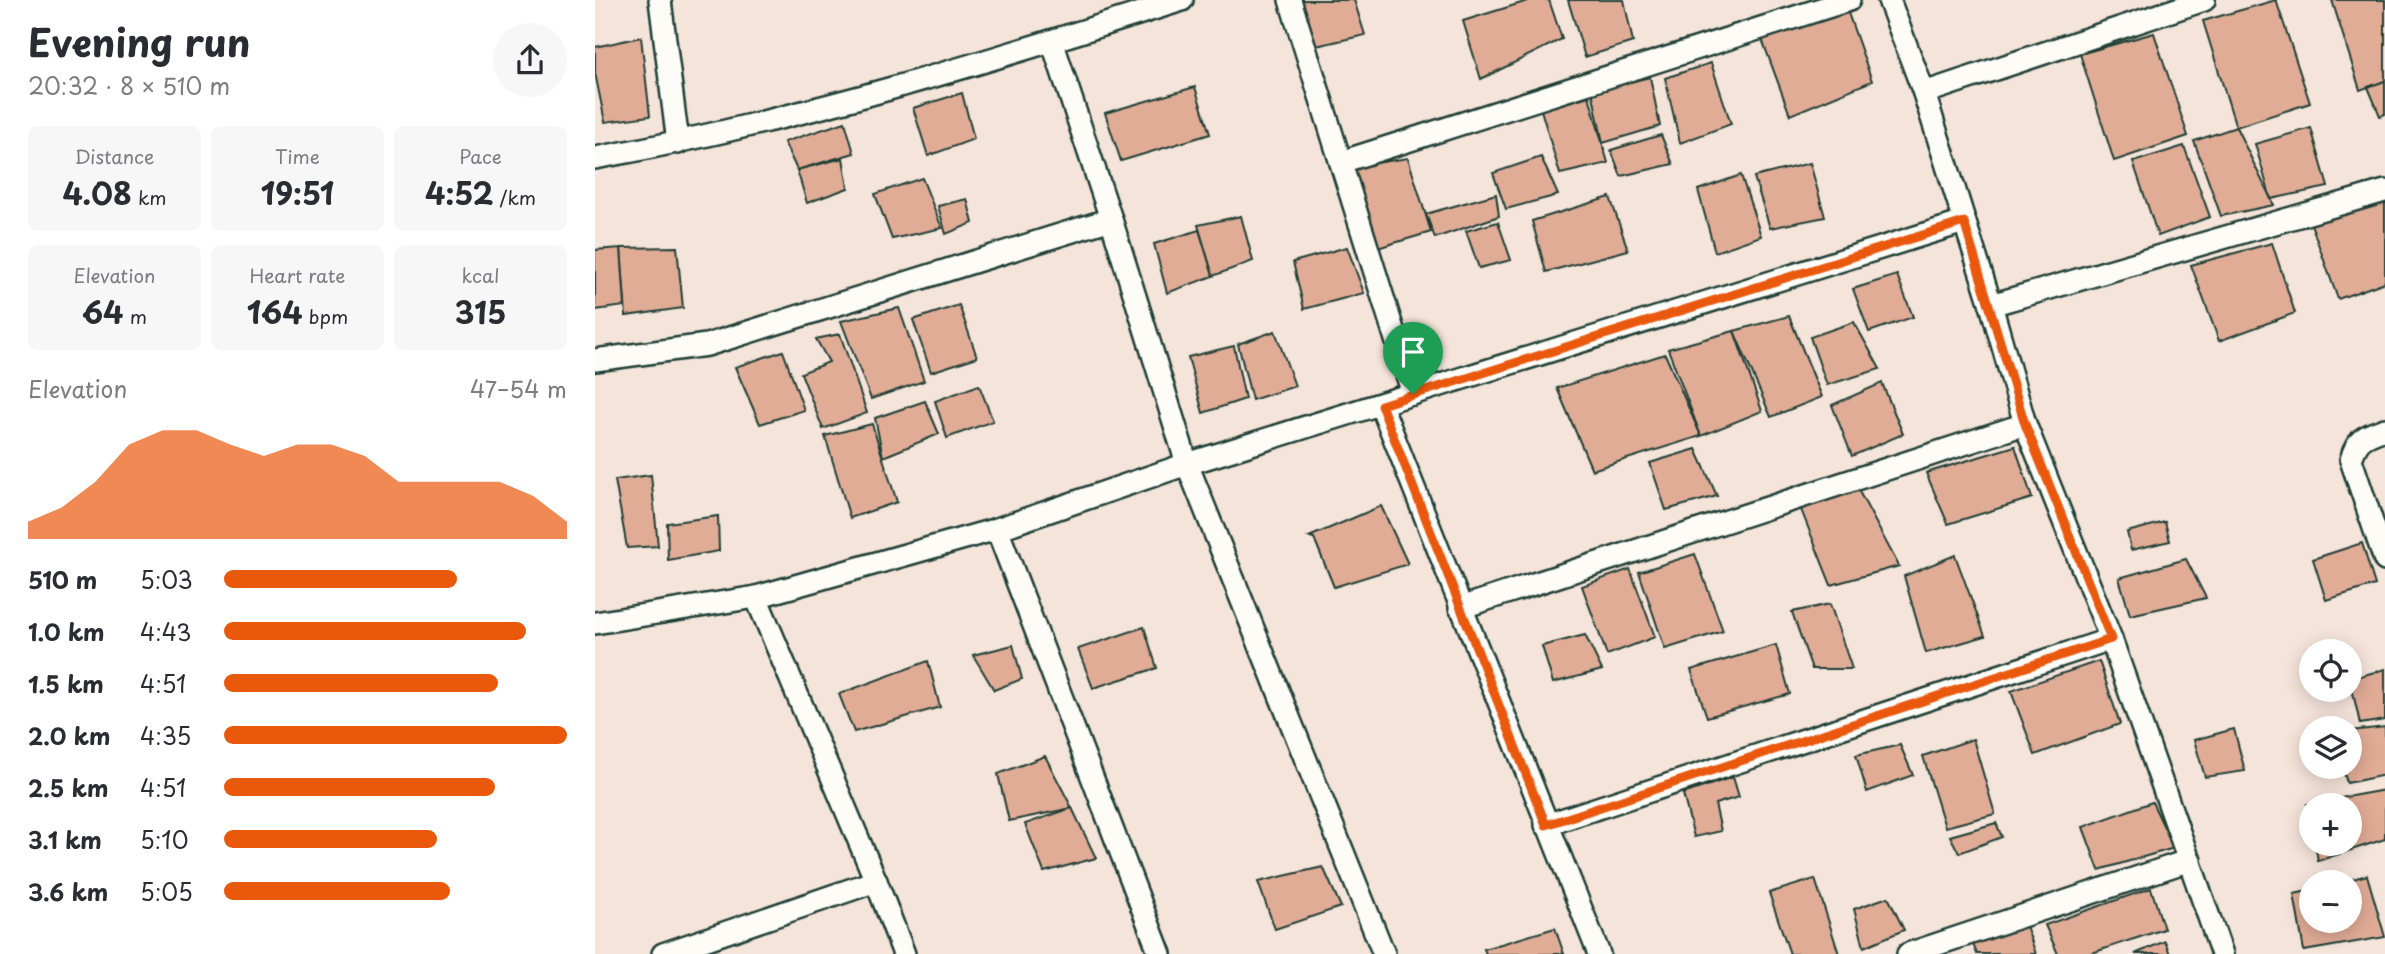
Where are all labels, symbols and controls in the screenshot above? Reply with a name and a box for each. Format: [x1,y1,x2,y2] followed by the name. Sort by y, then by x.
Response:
[28,13,250,70] text: Evening run
[493,23,567,97] button: share
[28,68,230,103] text: 20:32 · 8 × 510 m
[75,142,154,170] text: Distance
[275,142,320,170] text: Time
[459,142,502,170] text: Pace
[62,170,132,215] text: 4.08
[261,170,334,215] text: 19:51
[425,170,493,215] text: 4:52
[132,183,167,211] text: km
[493,183,536,211] text: /km
[74,261,155,289] text: Elevation
[250,261,345,289] text: Heart rate
[462,261,499,289] text: kcal
[82,289,124,334] text: 64
[247,289,303,334] text: 164
[455,289,506,334] text: 315
[124,302,147,330] text: m
[303,302,348,330] text: bpm
[1383,322,1443,394] pin
[1394,333,1432,371] icon: arrive
[28,371,127,406] text: Elevation
[470,371,567,406] text: 47–54 m
[28,562,97,597] text: 510 m
[140,562,193,597] text: 5:03
[28,614,105,649] text: 1.0 km
[140,614,192,649] text: 4:43
[2299,639,2362,933] map controls
[2299,639,2362,702] button: locate
[28,666,104,701] text: 1.5 km
[140,666,186,701] text: 4:51
[2299,716,2362,779] button: layers
[28,718,110,753] text: 2.0 km
[140,718,191,753] text: 4:35
[28,770,108,805] text: 2.5 km
[140,770,186,805] text: 4:51
[2299,793,2362,856] button: +
[28,822,102,857] text: 3.1 km
[140,822,188,857] text: 5:10
[2299,870,2362,933] button: −
[28,874,108,909] text: 3.6 km
[140,874,193,909] text: 5:05

